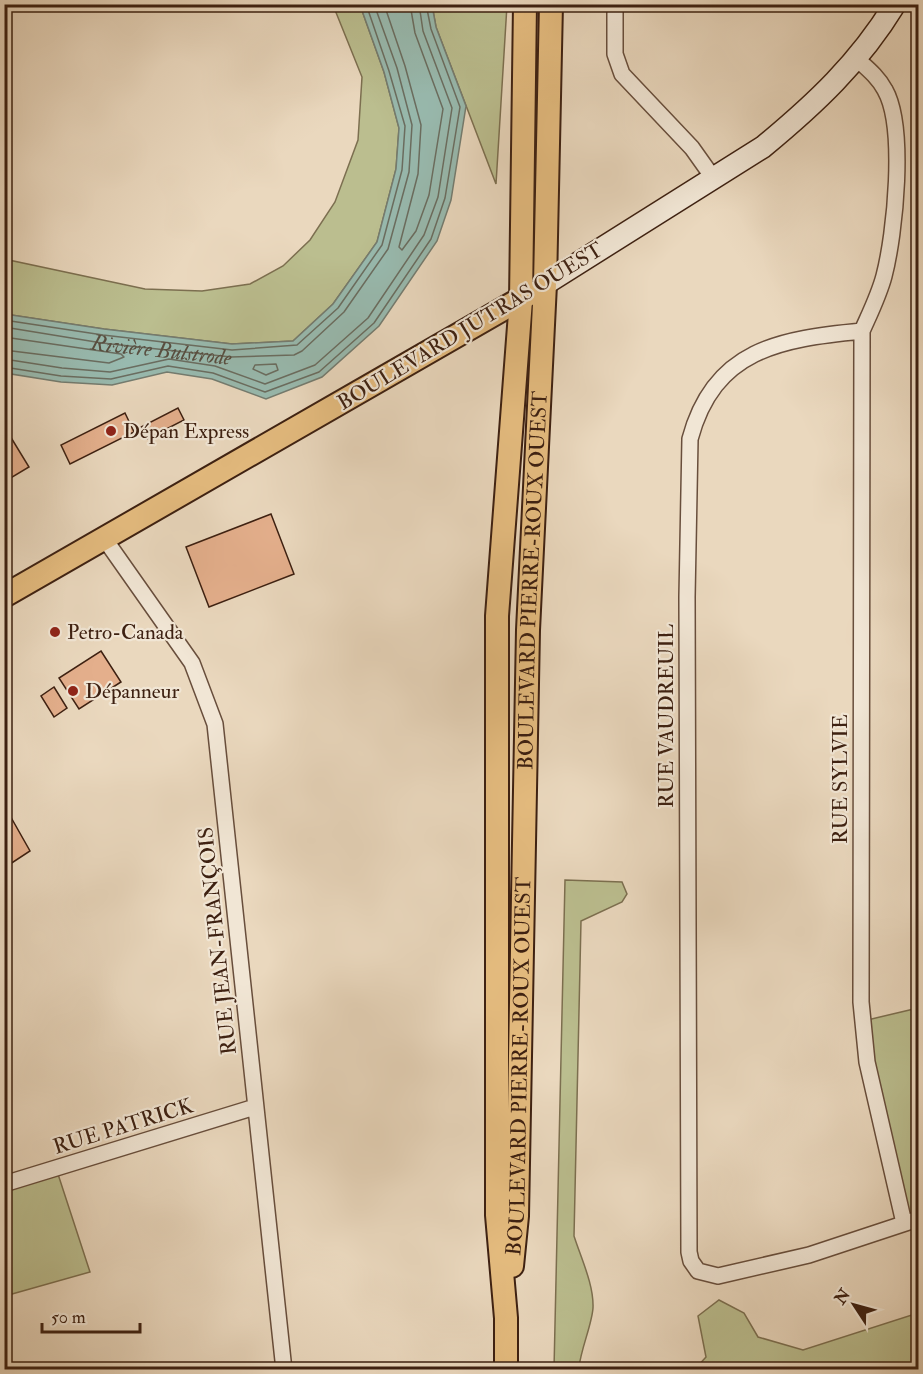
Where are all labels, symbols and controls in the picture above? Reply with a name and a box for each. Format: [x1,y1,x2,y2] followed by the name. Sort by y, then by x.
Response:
[332,236,608,417] street label: BOULEVARD JUTRAS OUEST
[88,328,234,372] water label: Rivière Bulstrode
[512,390,554,770] street label: BOULEVARD PIERRE-ROUX OUEST
[123,418,249,445] place label: Dépan Express
[104,424,118,438] marker: Dépan Express
[67,619,184,646] place label: Petro-Canada
[653,624,680,808] street label: RUE VAUDREUIL
[48,625,62,639] marker: Petro-Canada
[85,678,179,705] place label: Dépanneur
[66,684,80,698] marker: Dépanneur
[827,714,854,844] street label: RUE SYLVIE
[192,826,243,1056] street label: RUE JEAN-FRANÇOIS
[500,876,537,1257] street label: BOULEVARD PIERRE-ROUX OUEST
[50,1092,197,1161] street label: RUE PATRICK
[824,1275,884,1335] north arrow
[830,1285,855,1309] text: N
[42,1296,140,1334] scale bar
[51,1306,86,1329] text: 50 m

